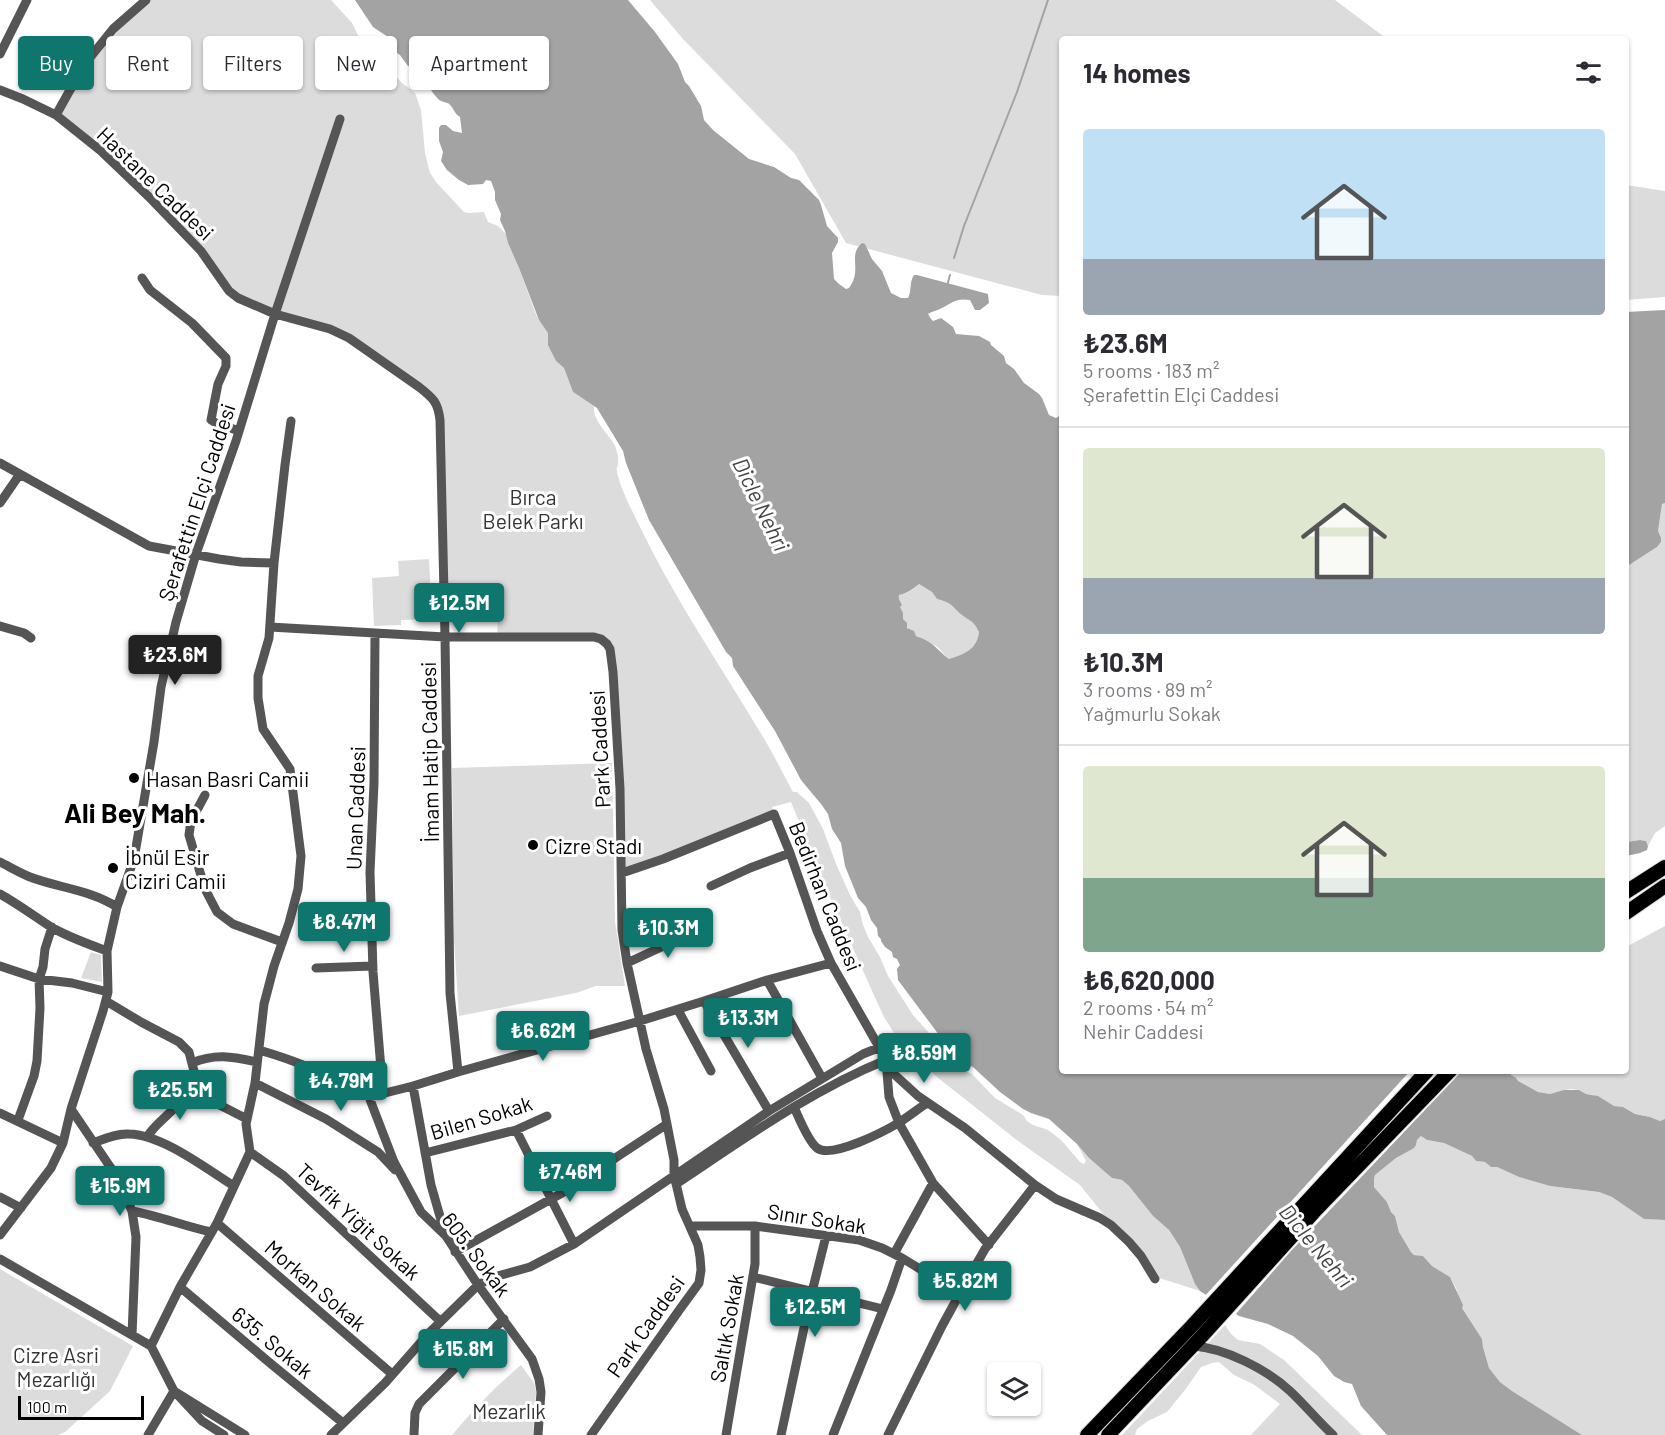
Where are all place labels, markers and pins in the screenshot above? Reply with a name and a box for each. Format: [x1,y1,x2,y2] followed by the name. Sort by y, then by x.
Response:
[410,583,508,634] pin: ₺12.5M
[126,635,224,686] pin: ₺23.6M
[146,766,309,791] place label: Hasan Basri Camii
[127,771,141,785] marker: Hasan Basri Camii
[545,833,642,858] place label: Cizre Stadı
[526,838,540,852] marker: Cizre Stadı
[125,844,226,893] place label: İbnül Esir Ciziri Camii
[106,861,120,875] marker: İbnül Esir Ciziri Camii
[295,902,393,953] pin: ₺8.47M
[619,908,717,959] pin: ₺10.3M
[699,998,797,1049] pin: ₺13.3M
[494,1011,592,1062] pin: ₺6.62M
[875,1033,973,1084] pin: ₺8.59M
[292,1061,390,1112] pin: ₺4.79M
[131,1070,229,1121] pin: ₺25.5M
[521,1152,619,1203] pin: ₺7.46M
[71,1166,169,1217] pin: ₺15.9M
[916,1261,1014,1312] pin: ₺5.82M
[766,1287,864,1338] pin: ₺12.5M
[414,1329,512,1380] pin: ₺15.8M

